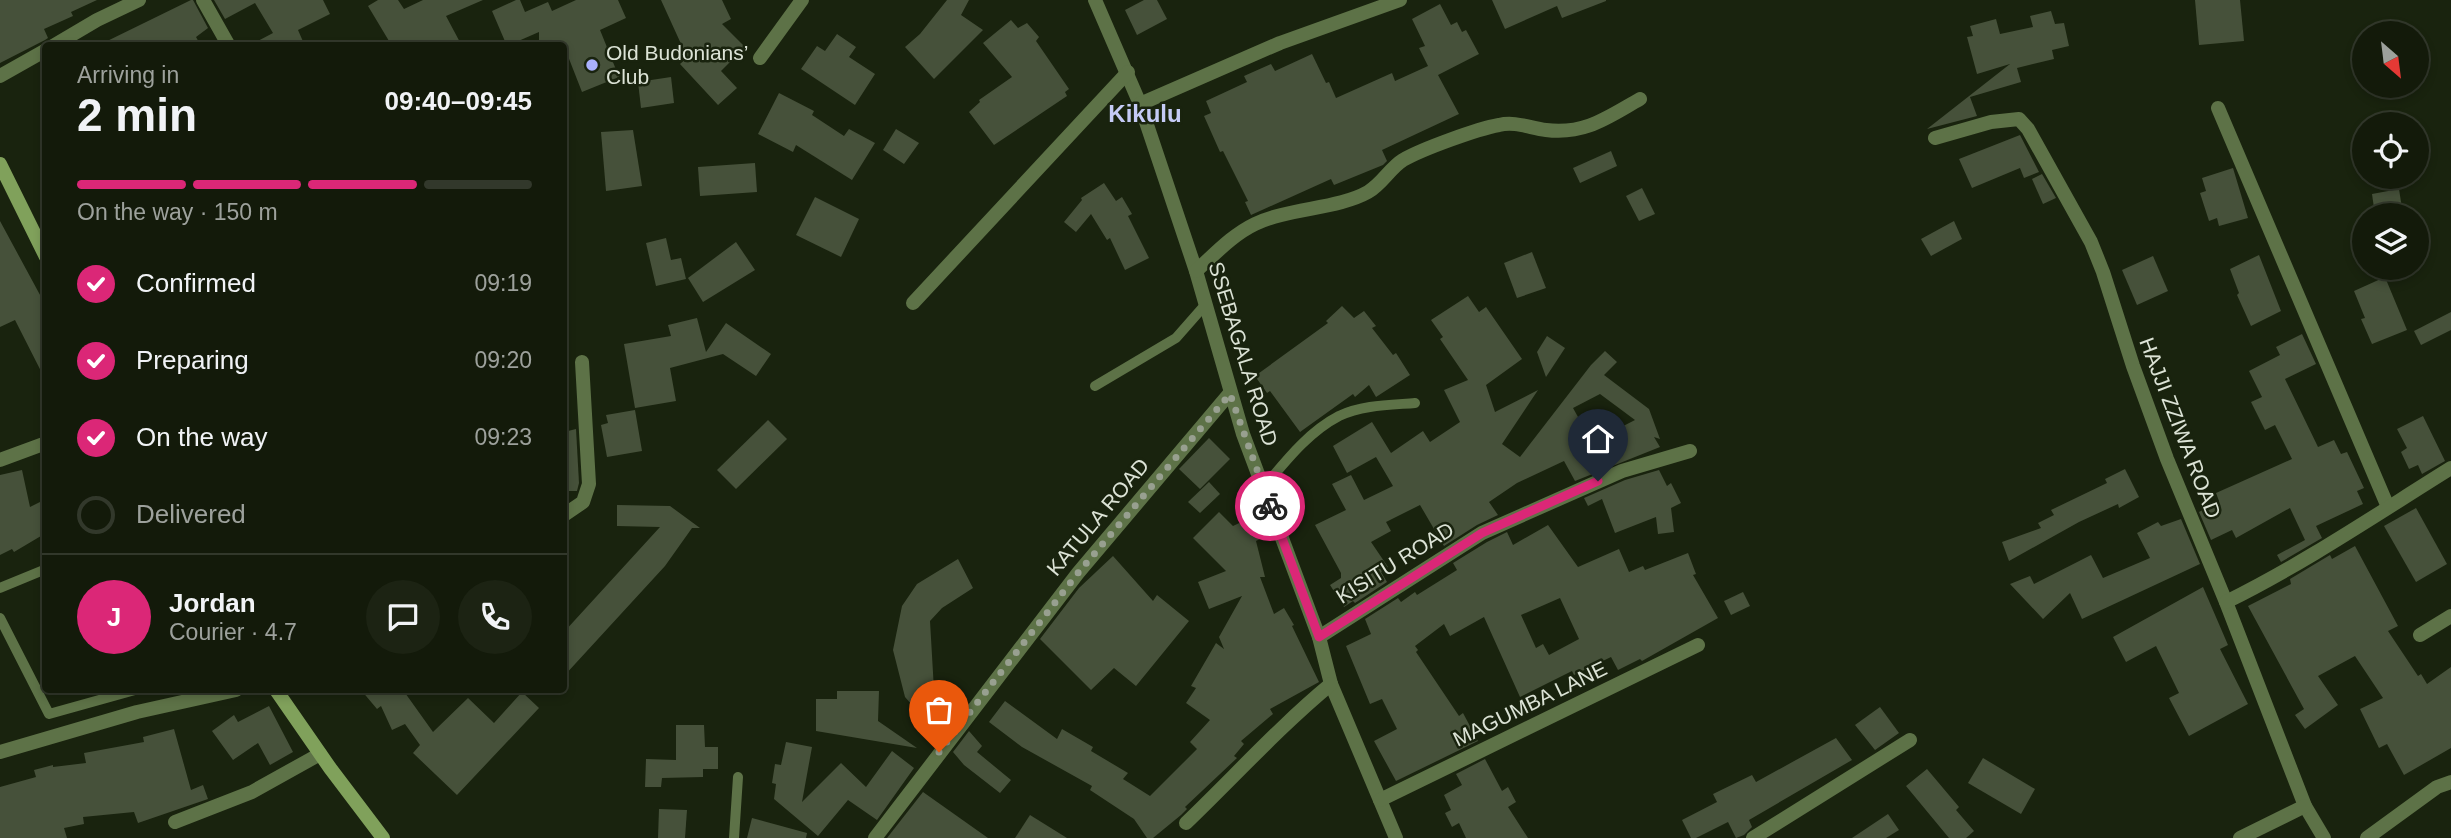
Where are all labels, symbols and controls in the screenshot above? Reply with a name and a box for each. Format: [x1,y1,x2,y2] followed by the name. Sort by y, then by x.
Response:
[2352,21,2429,98] north arrow
[2352,21,2429,280] map controls
[606,41,748,88] place label: Old Budonians’ Club
[584,57,600,73] marker: Old Budonians’ Club
[77,62,179,88] text: Arriving in
[385,86,532,116] text: 09:40–09:45
[77,89,197,141] text: 2 min
[1108,100,1182,127] district label: Kikulu
[2352,112,2429,189] button: locate
[77,199,278,225] text: On the way · 150 m
[2352,203,2429,280] button: layers
[1204,259,1282,449] street label: SSEBAGALA ROAD
[77,265,115,303] icon: check
[136,268,256,298] text: Confirmed
[474,270,532,296] text: 09:19
[2135,334,2226,521] street label: HAJJI ZZIWA ROAD
[77,342,115,380] icon: check
[136,345,249,375] text: Preparing
[474,347,532,373] text: 09:20
[1568,409,1628,481] pin
[77,419,115,457] icon: check
[1579,420,1617,458] icon: home
[136,422,268,452] text: On the way
[474,424,532,450] text: 09:23
[1042,454,1153,580] street label: KATULA ROAD
[1235,471,1305,541] courier
[1251,487,1289,525] icon: bike
[136,499,246,529] text: Delivered
[1332,517,1458,608] street label: KISITU ROAD
[366,580,440,654] button: chat
[458,580,532,654] button: phone
[169,588,256,618] text: Jordan
[107,602,121,632] text: J
[169,619,297,645] text: Courier · 4.7
[1449,656,1610,751] street label: MAGUMBA LANE
[909,680,969,752] pin
[920,691,958,729] icon: bag

